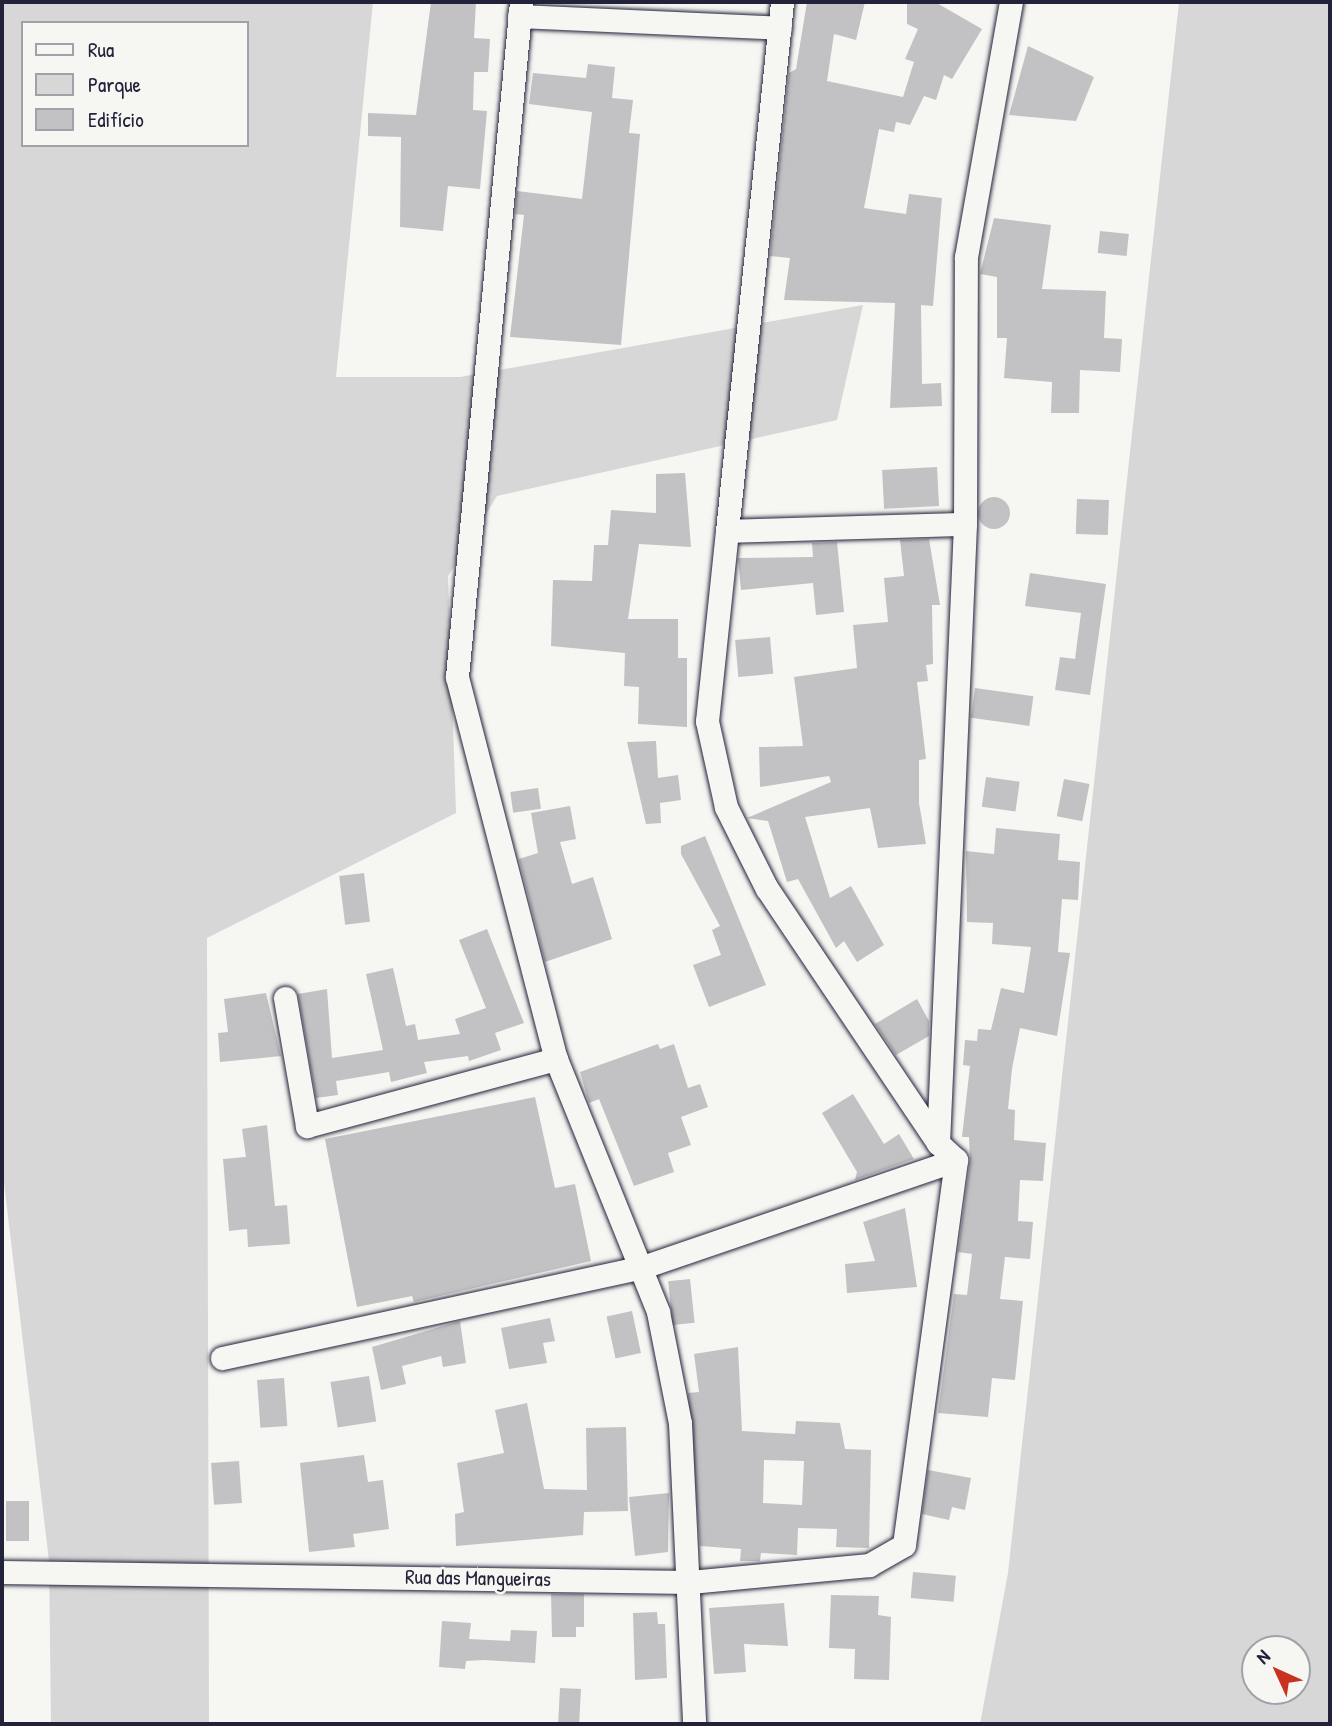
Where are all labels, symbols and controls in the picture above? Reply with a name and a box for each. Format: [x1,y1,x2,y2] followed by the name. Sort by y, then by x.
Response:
[21,21,248,147] legend
[88,35,114,64] text: Rua
[88,70,141,99] text: Parque
[88,105,144,134] text: Edifício
[405,1564,551,1592] street label: Rua das Mangueiras
[1241,1635,1311,1705] north arrow
[1250,1644,1275,1669] text: N

